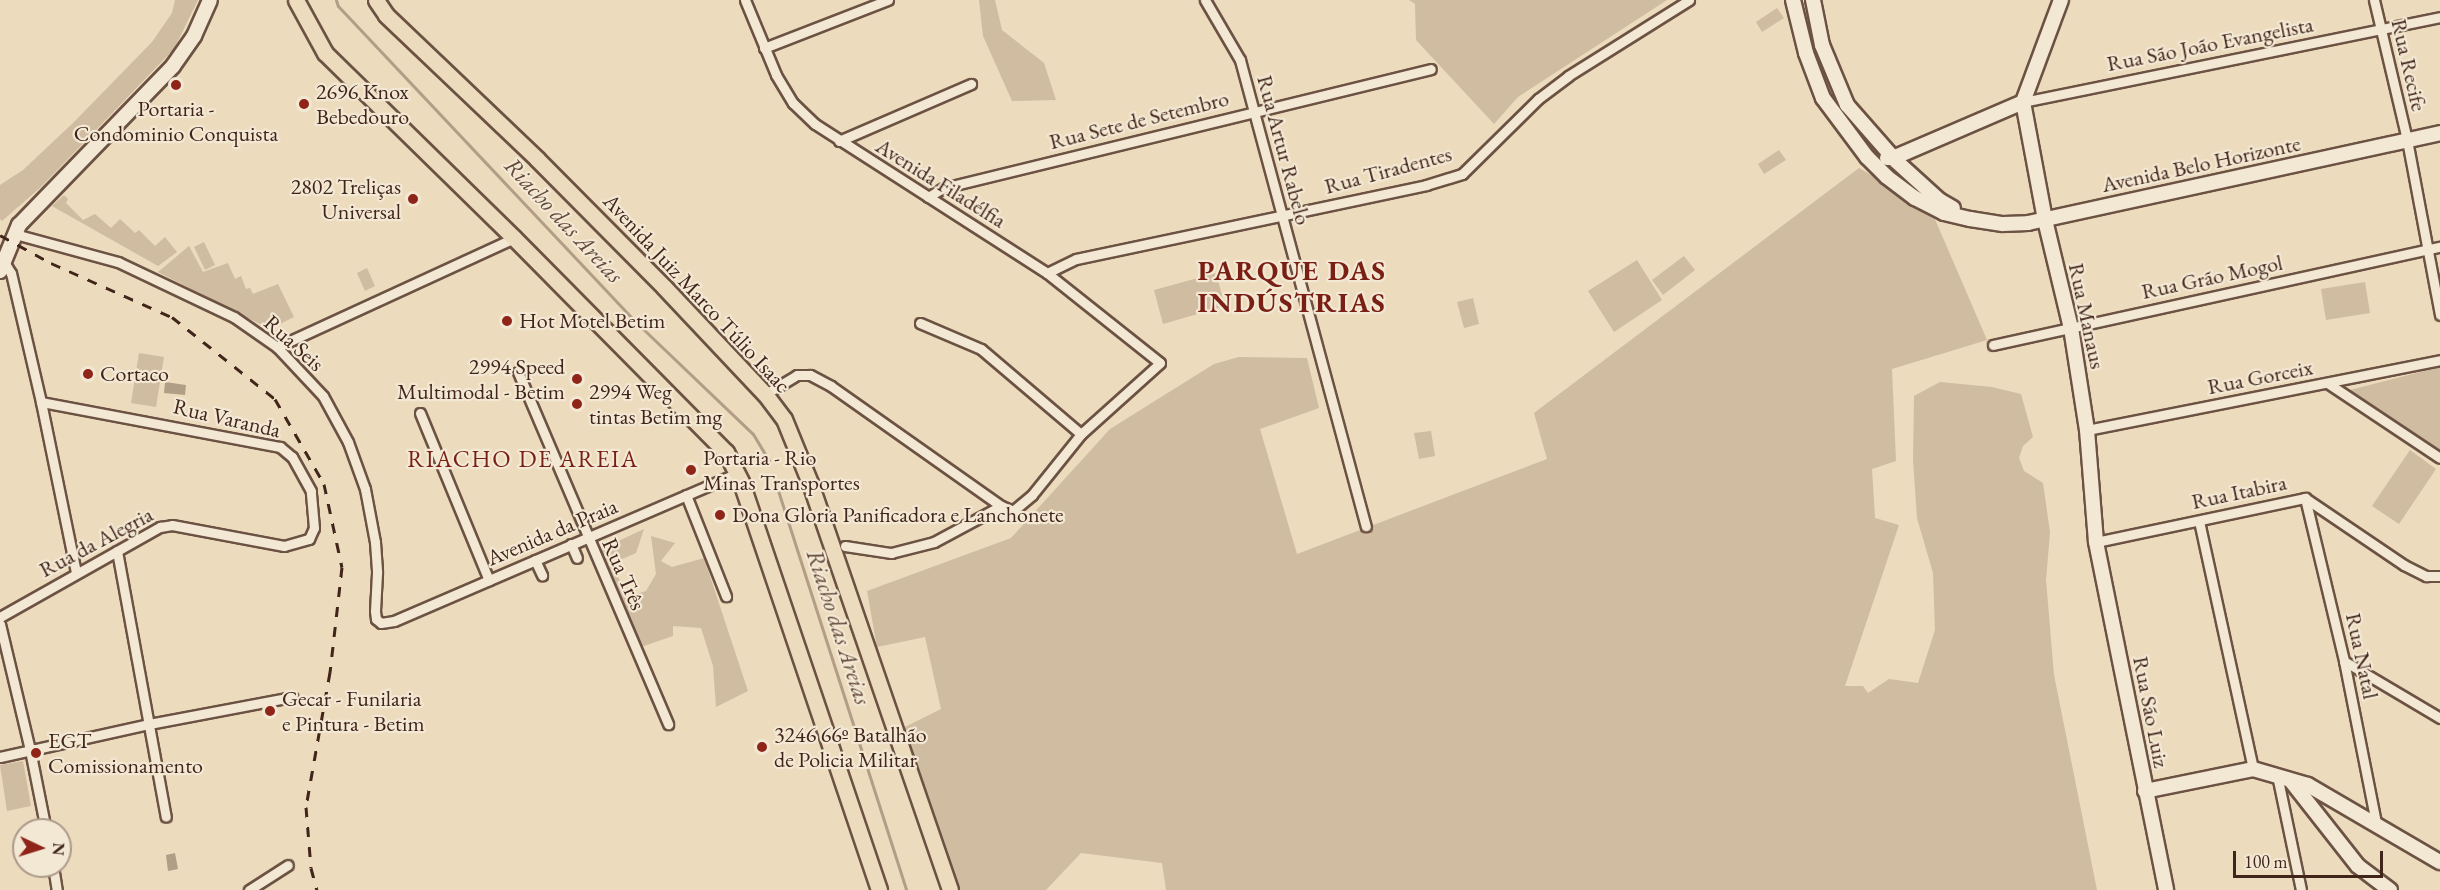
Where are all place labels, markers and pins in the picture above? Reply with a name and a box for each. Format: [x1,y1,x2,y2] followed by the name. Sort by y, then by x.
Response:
[169,78,183,92] marker: Portaria - Condominio Conquista
[316,78,409,130] place label: 2696 Knox Bebedouro
[74,95,278,146] place label: Portaria - Condominio Conquista
[297,97,311,111] marker: 2696 Knox Bebedouro
[291,173,401,224] place label: 2802 Treliças Universal
[406,192,420,206] marker: 2802 Treliças Universal
[519,308,665,334] place label: Hot Motel Betim
[500,314,514,328] marker: Hot Motel Betim
[397,353,565,404] place label: 2994 Speed Multimodal - Betim
[100,361,169,387] place label: Cortaco
[81,367,95,381] marker: Cortaco
[570,372,584,386] marker: 2994 Speed Multimodal - Betim
[589,378,722,430] place label: 2994 Weg tintas Betim mg
[570,397,584,411] marker: 2994 Weg tintas Betim mg
[703,444,860,496] place label: Portaria - Rio Minas Transportes
[684,463,698,477] marker: Portaria - Rio Minas Transportes
[732,502,1064,528] place label: Dona Gloria Panificadora e Lanchonete
[713,508,727,522] marker: Dona Gloria Panificadora e Lanchonete
[282,685,424,736] place label: Gecar - Funilaria e Pintura - Betim
[263,704,277,718] marker: Gecar - Funilaria e Pintura - Betim
[774,721,927,772] place label: 3246 66º Batalhão de Policia Militar
[48,727,203,778] place label: EGT Comissionamento
[755,740,769,754] marker: 3246 66º Batalhão de Policia Militar
[29,746,43,760] marker: EGT Comissionamento

